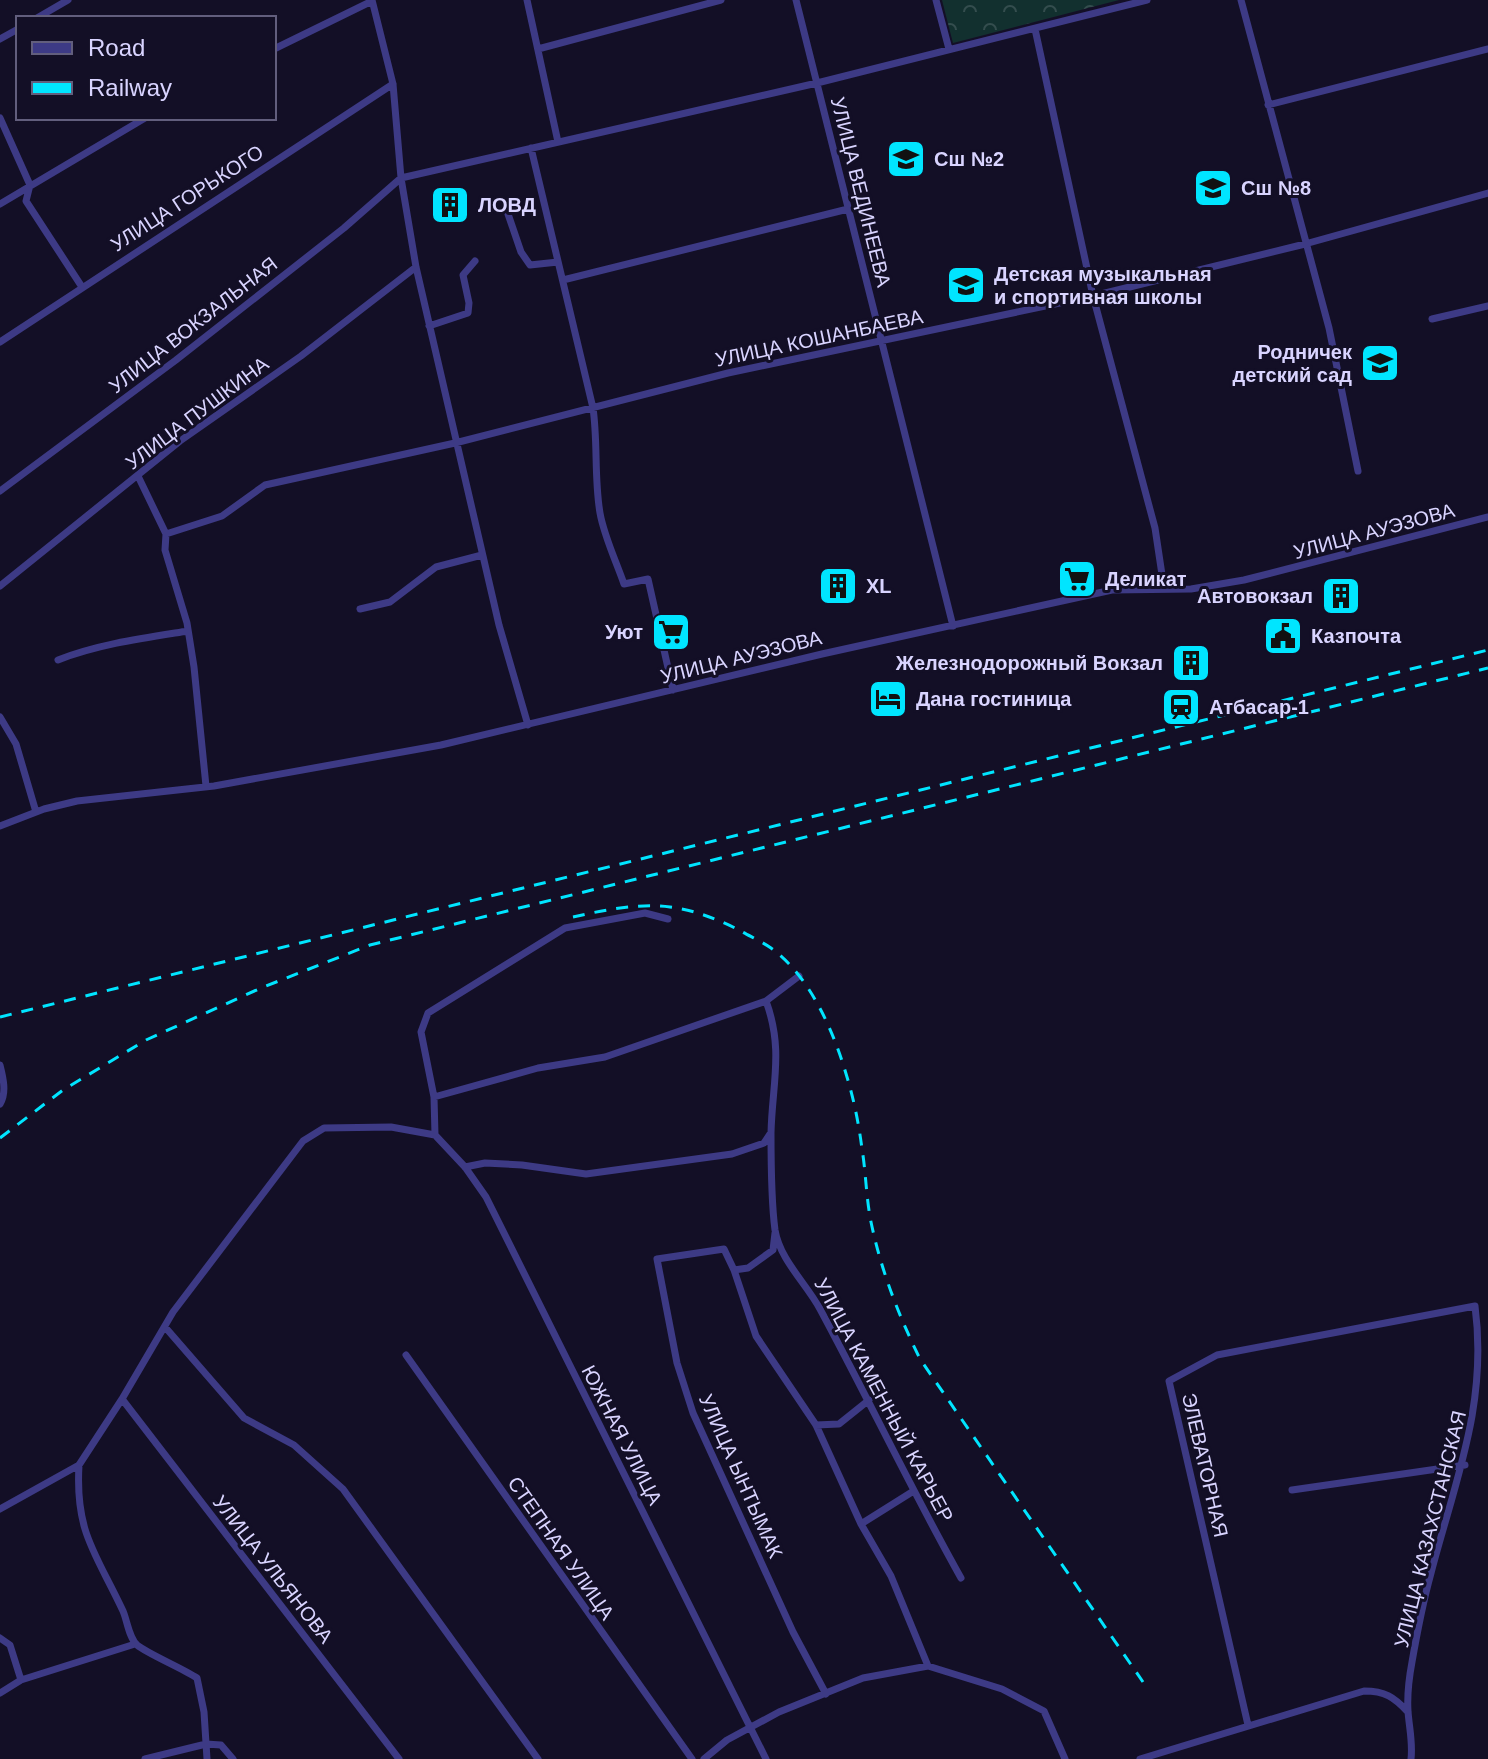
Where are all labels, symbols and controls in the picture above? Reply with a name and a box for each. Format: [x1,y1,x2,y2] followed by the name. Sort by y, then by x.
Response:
[16,16,276,120] legend
[88,34,145,61] text: Road
[88,74,172,101] text: Railway
[827,95,895,290] street label: УЛИЦА ВЕДИНЕЕВА
[885,138,927,180] school or university icon: Сш №2
[107,141,267,255] street label: УЛИЦА ГОРЬКОГО
[934,148,1004,170] place label: Сш №2
[1192,167,1234,209] school or university icon: Сш №8
[1241,177,1311,199] place label: Сш №8
[429,184,471,226] building icon: ЛОВД
[478,194,536,216] place label: ЛОВД
[105,253,281,397] street label: УЛИЦА ВОКЗАЛЬНАЯ
[994,263,1212,308] place label: Детская музыкальная и спортивная школы
[945,264,987,306] school or university icon: Детская музыкальная и спортивная школы
[713,305,925,371] street label: УЛИЦА КОШАНБАЕВА
[1232,341,1353,386] place label: Родничек детский сад
[1359,342,1401,384] school or university icon: Родничек детский сад
[122,352,273,474] street label: УЛИЦА ПУШКИНА
[1291,499,1457,563] street label: УЛИЦА АУЭЗОВА
[1056,558,1098,600] supermarket icon: Деликат
[817,565,859,607] building icon: XL
[1105,568,1187,590] place label: Деликат
[866,575,892,597] place label: XL
[1320,575,1362,617] building icon: Автовокзал
[1197,585,1313,607] place label: Автовокзал
[650,611,692,653] supermarket icon: Уют
[1262,615,1304,657] public building icon: Казпочта
[605,621,643,643] place label: Уют
[1311,625,1402,647] place label: Казпочта
[658,626,825,688] street label: УЛИЦА АУЭЗОВА
[1170,642,1212,684] building icon: Железнодорожный Вокзал
[895,652,1163,674] place label: Железнодорожный Вокзал
[867,678,909,720] hotel icon: Дана гостиница
[1160,686,1202,728] station icon: Атбасар-1
[916,688,1072,710] place label: Дана гостиница
[1209,696,1309,718] place label: Атбасар-1
[810,1274,959,1526] street label: УЛИЦА КАМЕННЫЙ КАРЬЕР
[577,1362,667,1509] street label: ЮЖНАЯ УЛИЦА
[695,1391,787,1562] street label: УЛИЦА ЫНТЫМАК
[1178,1391,1232,1539] street label: ЭЛЕВАТОРНАЯ
[1390,1408,1470,1650] street label: УЛИЦА КАЗАХСТАНСКАЯ
[503,1472,619,1624] street label: СТЕПНАЯ УЛИЦА
[209,1491,338,1648] street label: УЛИЦА УЛЬЯНОВА

